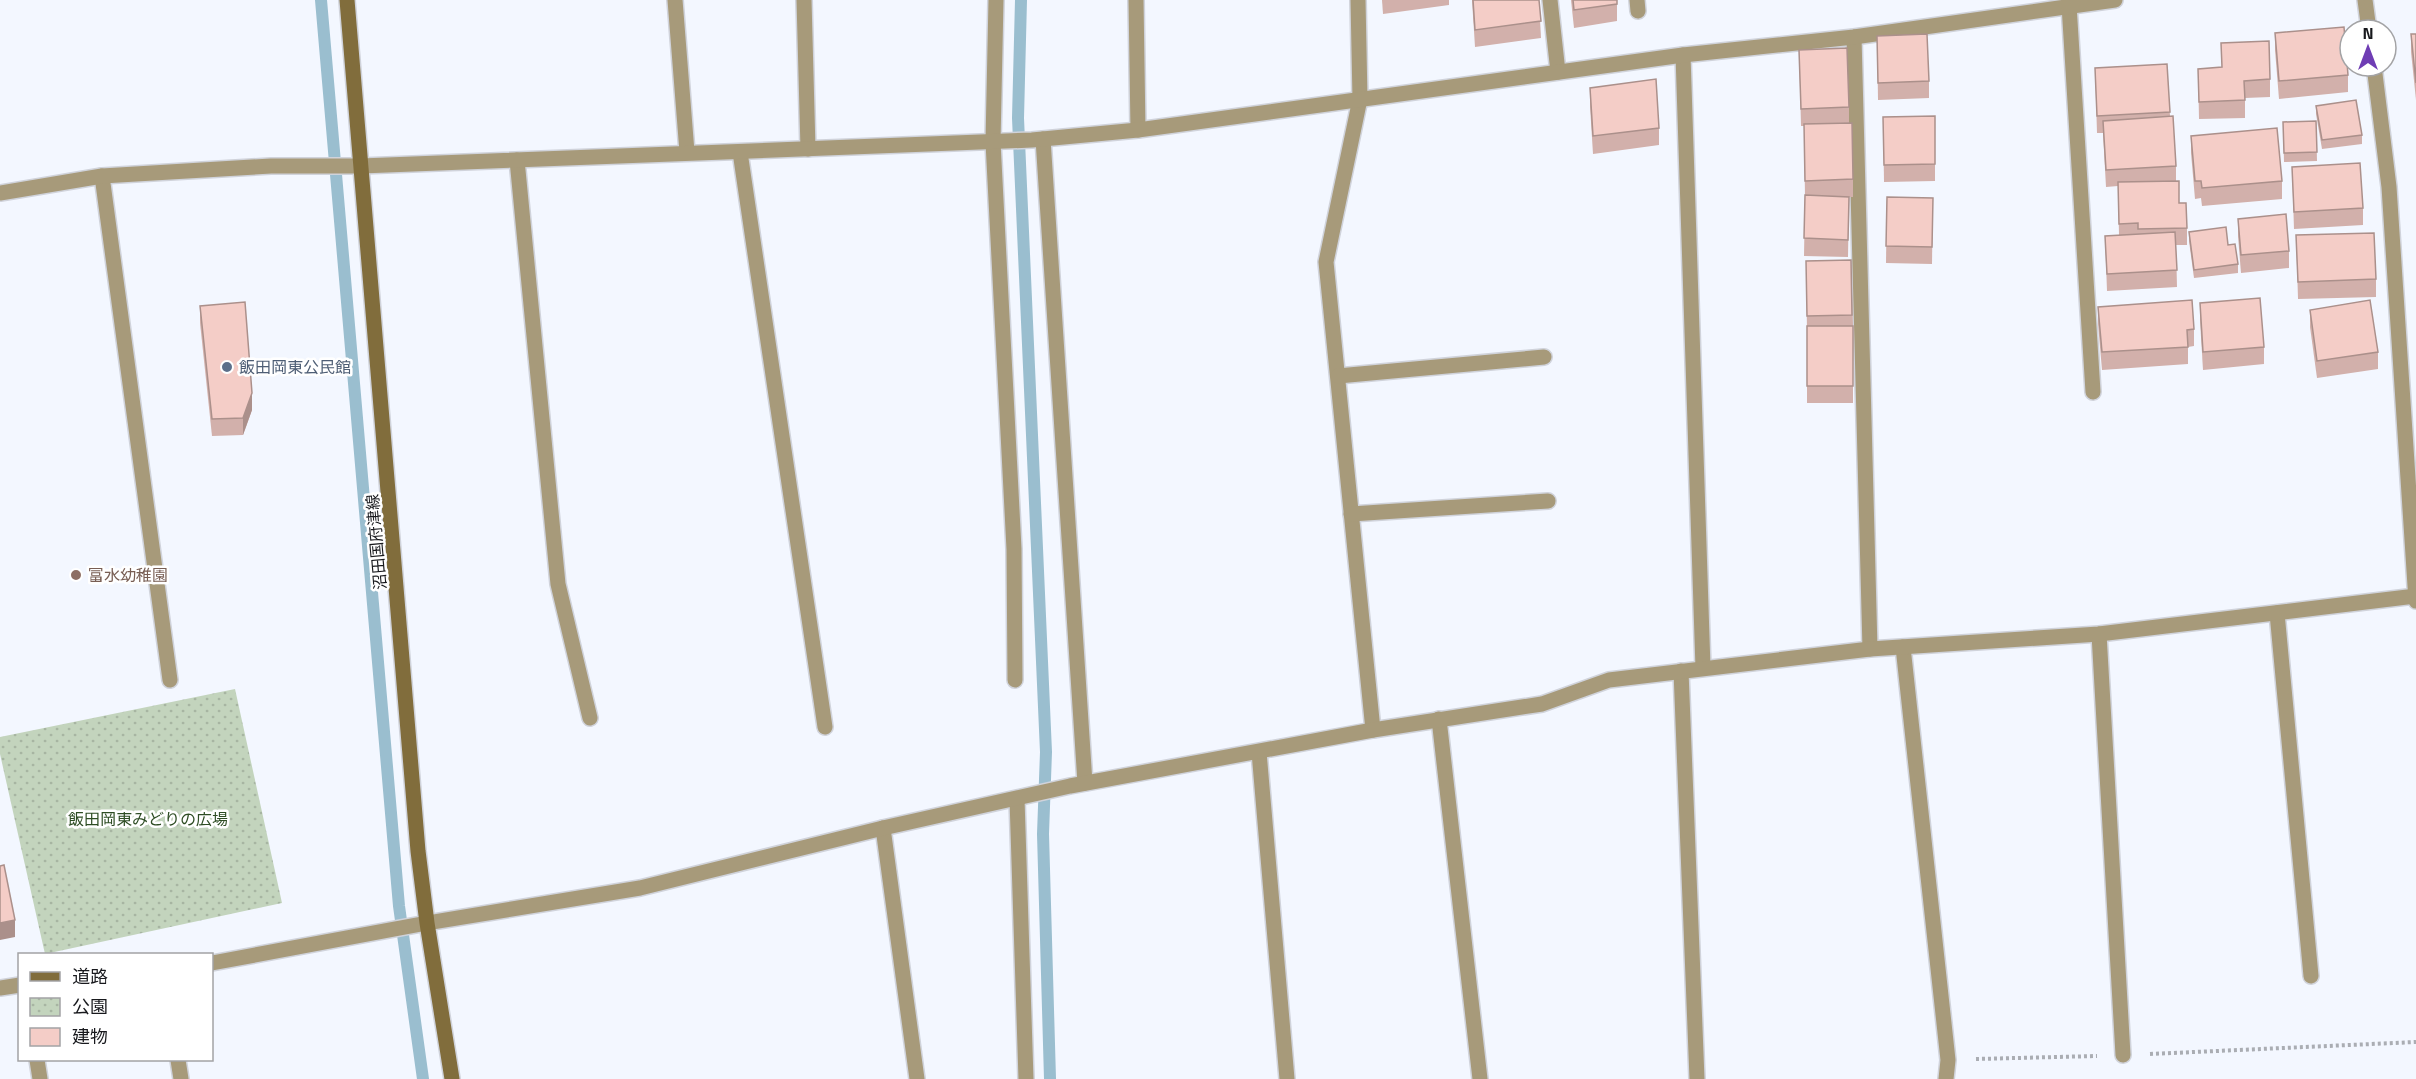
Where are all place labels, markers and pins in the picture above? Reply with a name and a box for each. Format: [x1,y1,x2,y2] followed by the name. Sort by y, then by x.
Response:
[239,355,351,379] place label: 飯田岡東公民館
[220,360,234,374] marker: 飯田岡東公民館
[88,563,168,587] place label: 富水幼稚園
[69,568,83,582] marker: 富水幼稚園

